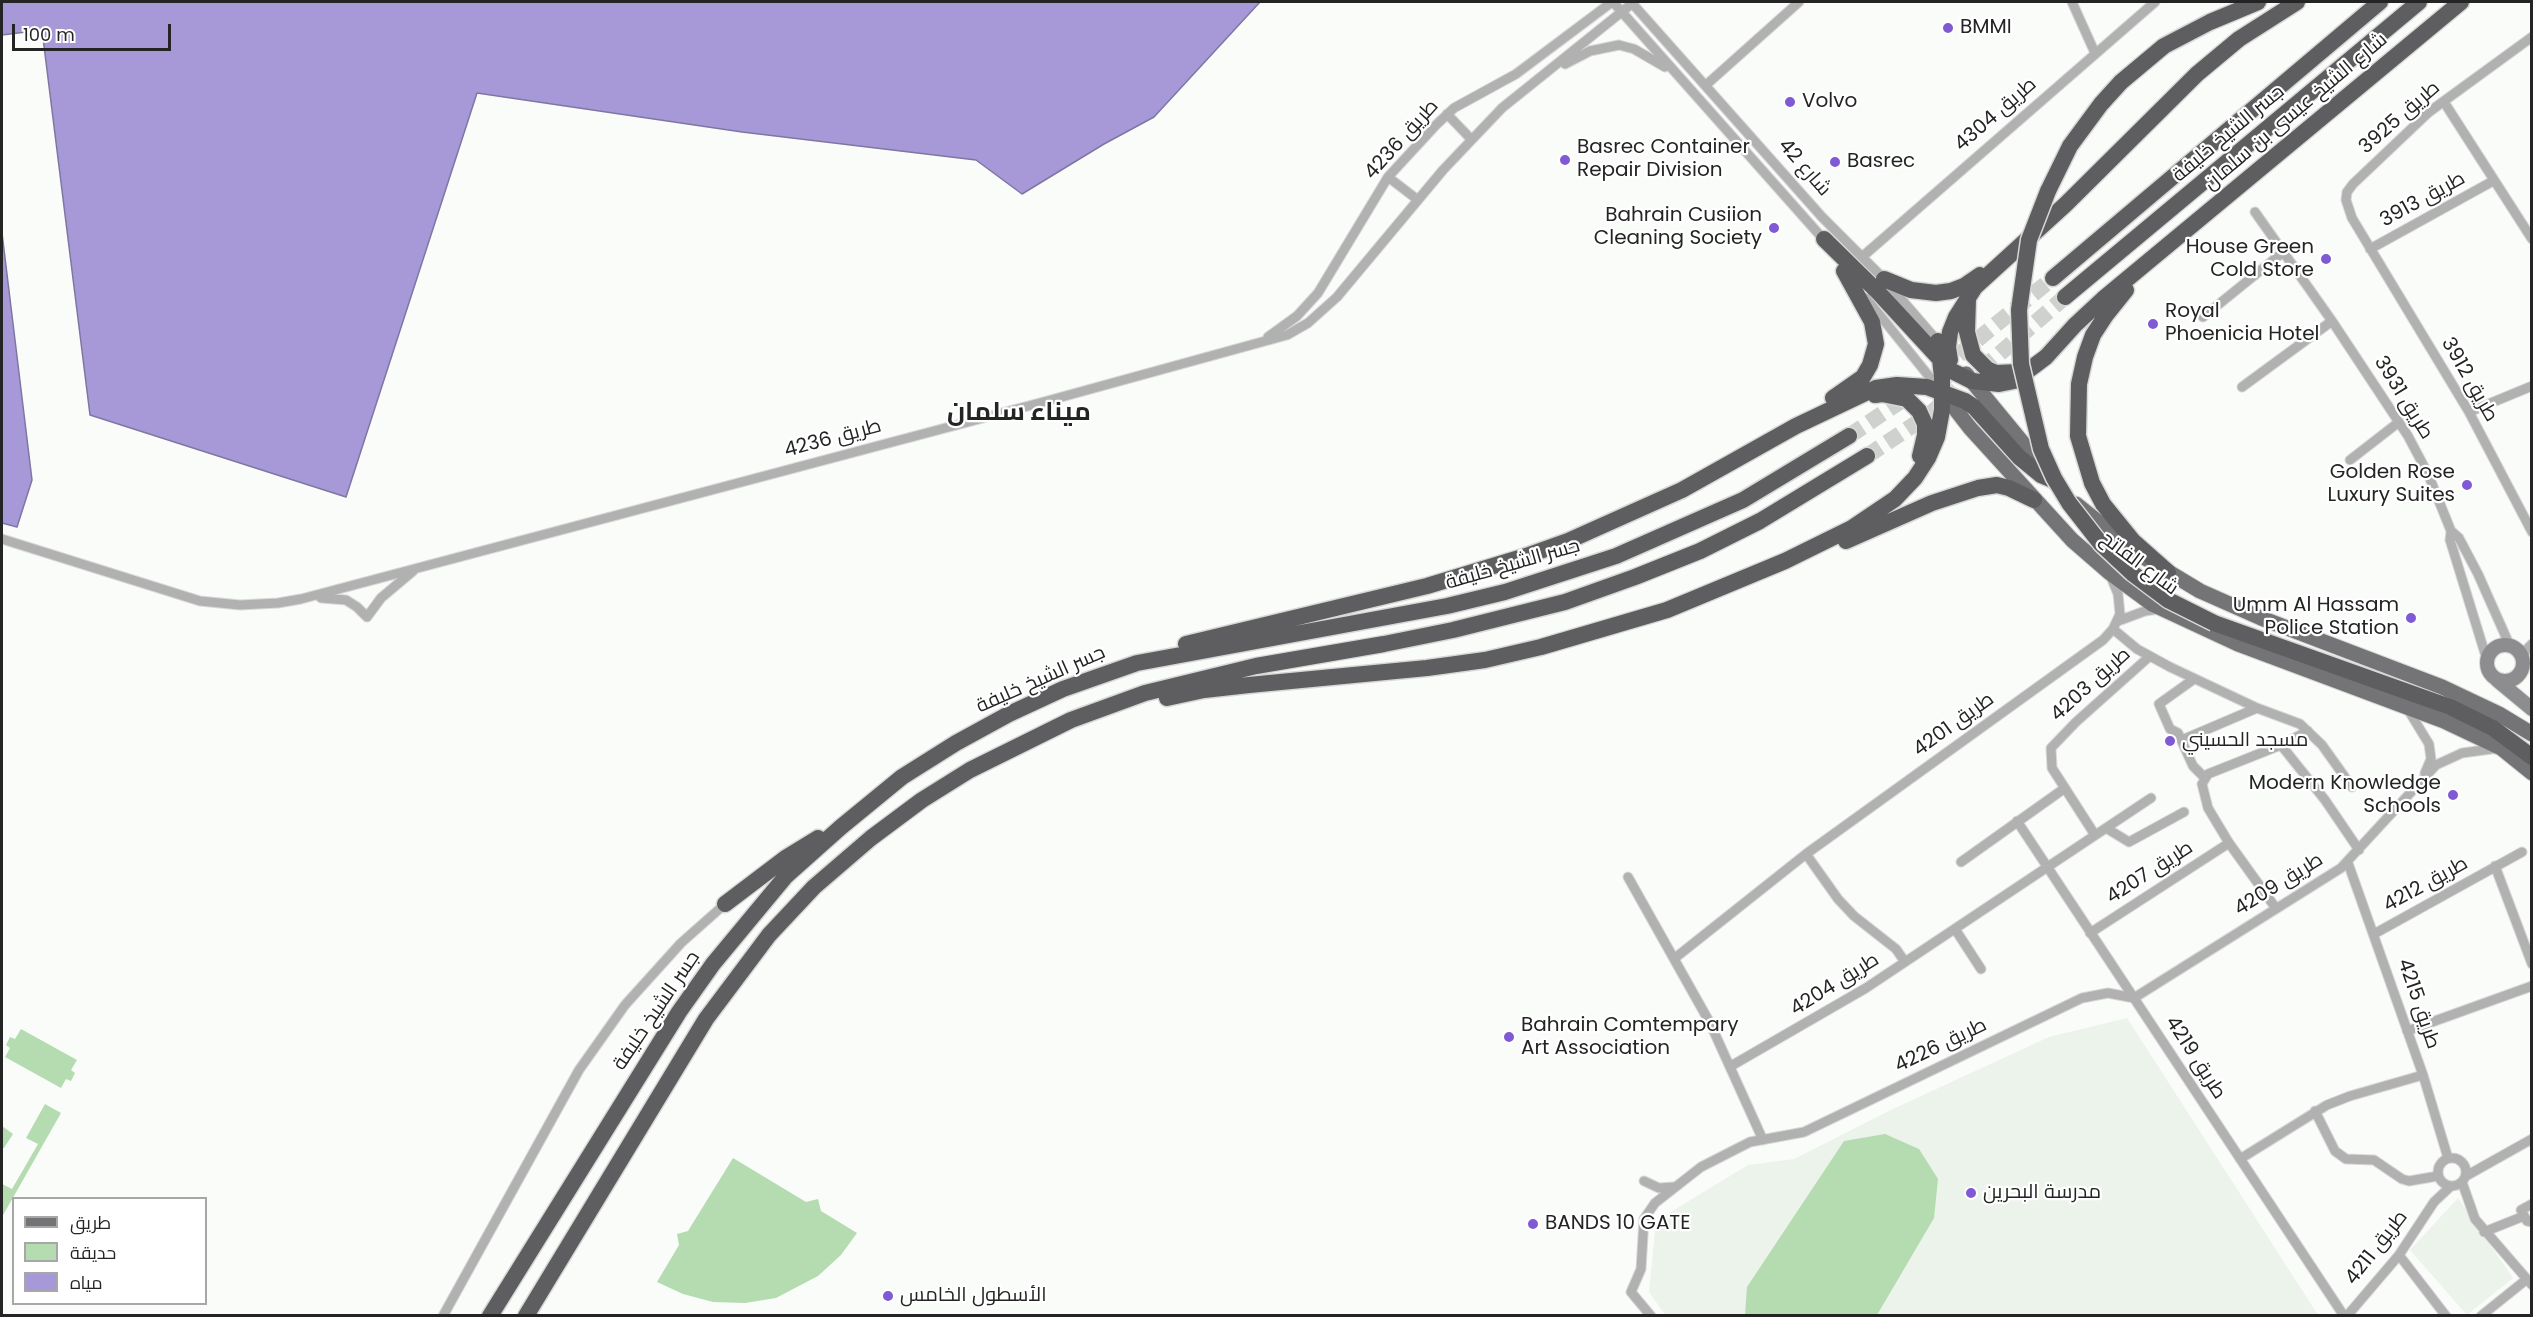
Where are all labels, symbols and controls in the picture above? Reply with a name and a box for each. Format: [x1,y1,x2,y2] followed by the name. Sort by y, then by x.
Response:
[15,12,174,50] scale bar
[1960,16,2012,40] place label: BMMI
[1941,21,1955,35] marker: BMMI
[23,22,75,47] text: 100 m
[2199,28,2393,196] street label: شارع الشيخ عيسى بن سلمان
[1950,73,2042,157] street label: طريق 4304
[2355,76,2445,160] street label: طريق 3925
[2168,80,2290,188] street label: جسر الشيخ خليفة
[1802,90,1857,114] place label: Volvo
[1360,95,1444,185] street label: طريق 4236
[1783,95,1797,109] marker: Volvo
[1773,134,1835,202] street label: شارع 42
[1577,136,1750,183] place label: Basrec Container Repair Division
[1847,150,1915,174] place label: Basrec
[1558,153,1572,167] marker: Basrec Container Repair Division
[1828,155,1842,169] marker: Basrec
[2376,167,2470,233] street label: طريق 3913
[1594,204,1762,251] place label: Bahrain Cusiion Cleaning Society
[1767,221,1781,235] marker: Bahrain Cusiion Cleaning Society
[2186,236,2314,283] place label: House Green Cold Store
[2319,252,2333,266] marker: House Green Cold Store
[2165,300,2319,347] place label: Royal Phoenicia Hotel
[2146,317,2160,331] marker: Royal Phoenicia Hotel
[2435,334,2503,426] street label: طريق 3912
[2368,352,2438,444] street label: طريق 3931
[947,397,1091,429] district label: ميناء سلمان
[782,415,884,463] street label: طريق 4236
[2328,461,2455,508] place label: Golden Rose Luxury Suites
[2460,478,2474,492] marker: Golden Rose Luxury Suites
[2095,527,2183,601] street label: شارع الفاتح
[1443,534,1583,596] street label: جسر الشيخ خليفة
[2233,594,2399,641] place label: Umm Al Hassam Police Station
[2404,611,2418,625] marker: Umm Al Hassam Police Station
[973,641,1109,719] street label: جسر الشيخ خليفة
[2046,643,2136,727] street label: طريق 4203
[1909,688,1999,762] street label: طريق 4201
[2182,729,2308,753] place label: مسجد الحسيني
[2163,734,2177,748] marker: مسجد الحسيني
[2249,772,2441,819] place label: Modern Knowledge Schools
[2446,788,2460,802] marker: Modern Knowledge Schools
[2102,836,2198,910] street label: طريق 4207
[2230,848,2328,922] street label: طريق 4209
[2380,852,2472,918] street label: طريق 4212
[608,947,706,1075] street label: جسر الشيخ خليفة
[1786,948,1884,1022] street label: طريق 4204
[2391,956,2445,1052] street label: طريق 4215
[2159,1012,2231,1104] street label: طريق 4219
[1891,1013,1991,1079] street label: طريق 4226
[1521,1014,1738,1061] place label: Bahrain Comtempary Art Association
[1502,1030,1516,1044] marker: Bahrain Comtempary Art Association
[1983,1181,2101,1205] place label: مدرسة البحرين
[1964,1186,1978,1200] marker: مدرسة البحرين
[12,1197,207,1305] legend
[2340,1206,2414,1290] street label: طريق 4211
[70,1210,111,1235] text: طريق
[1545,1212,1690,1236] place label: BANDS 10 GATE
[1526,1217,1540,1231] marker: BANDS 10 GATE
[70,1240,116,1265] text: حديقة
[70,1270,103,1295] text: مياه
[900,1284,1047,1308] place label: الأسطول الخامس
[881,1289,895,1303] marker: الأسطول الخامس

